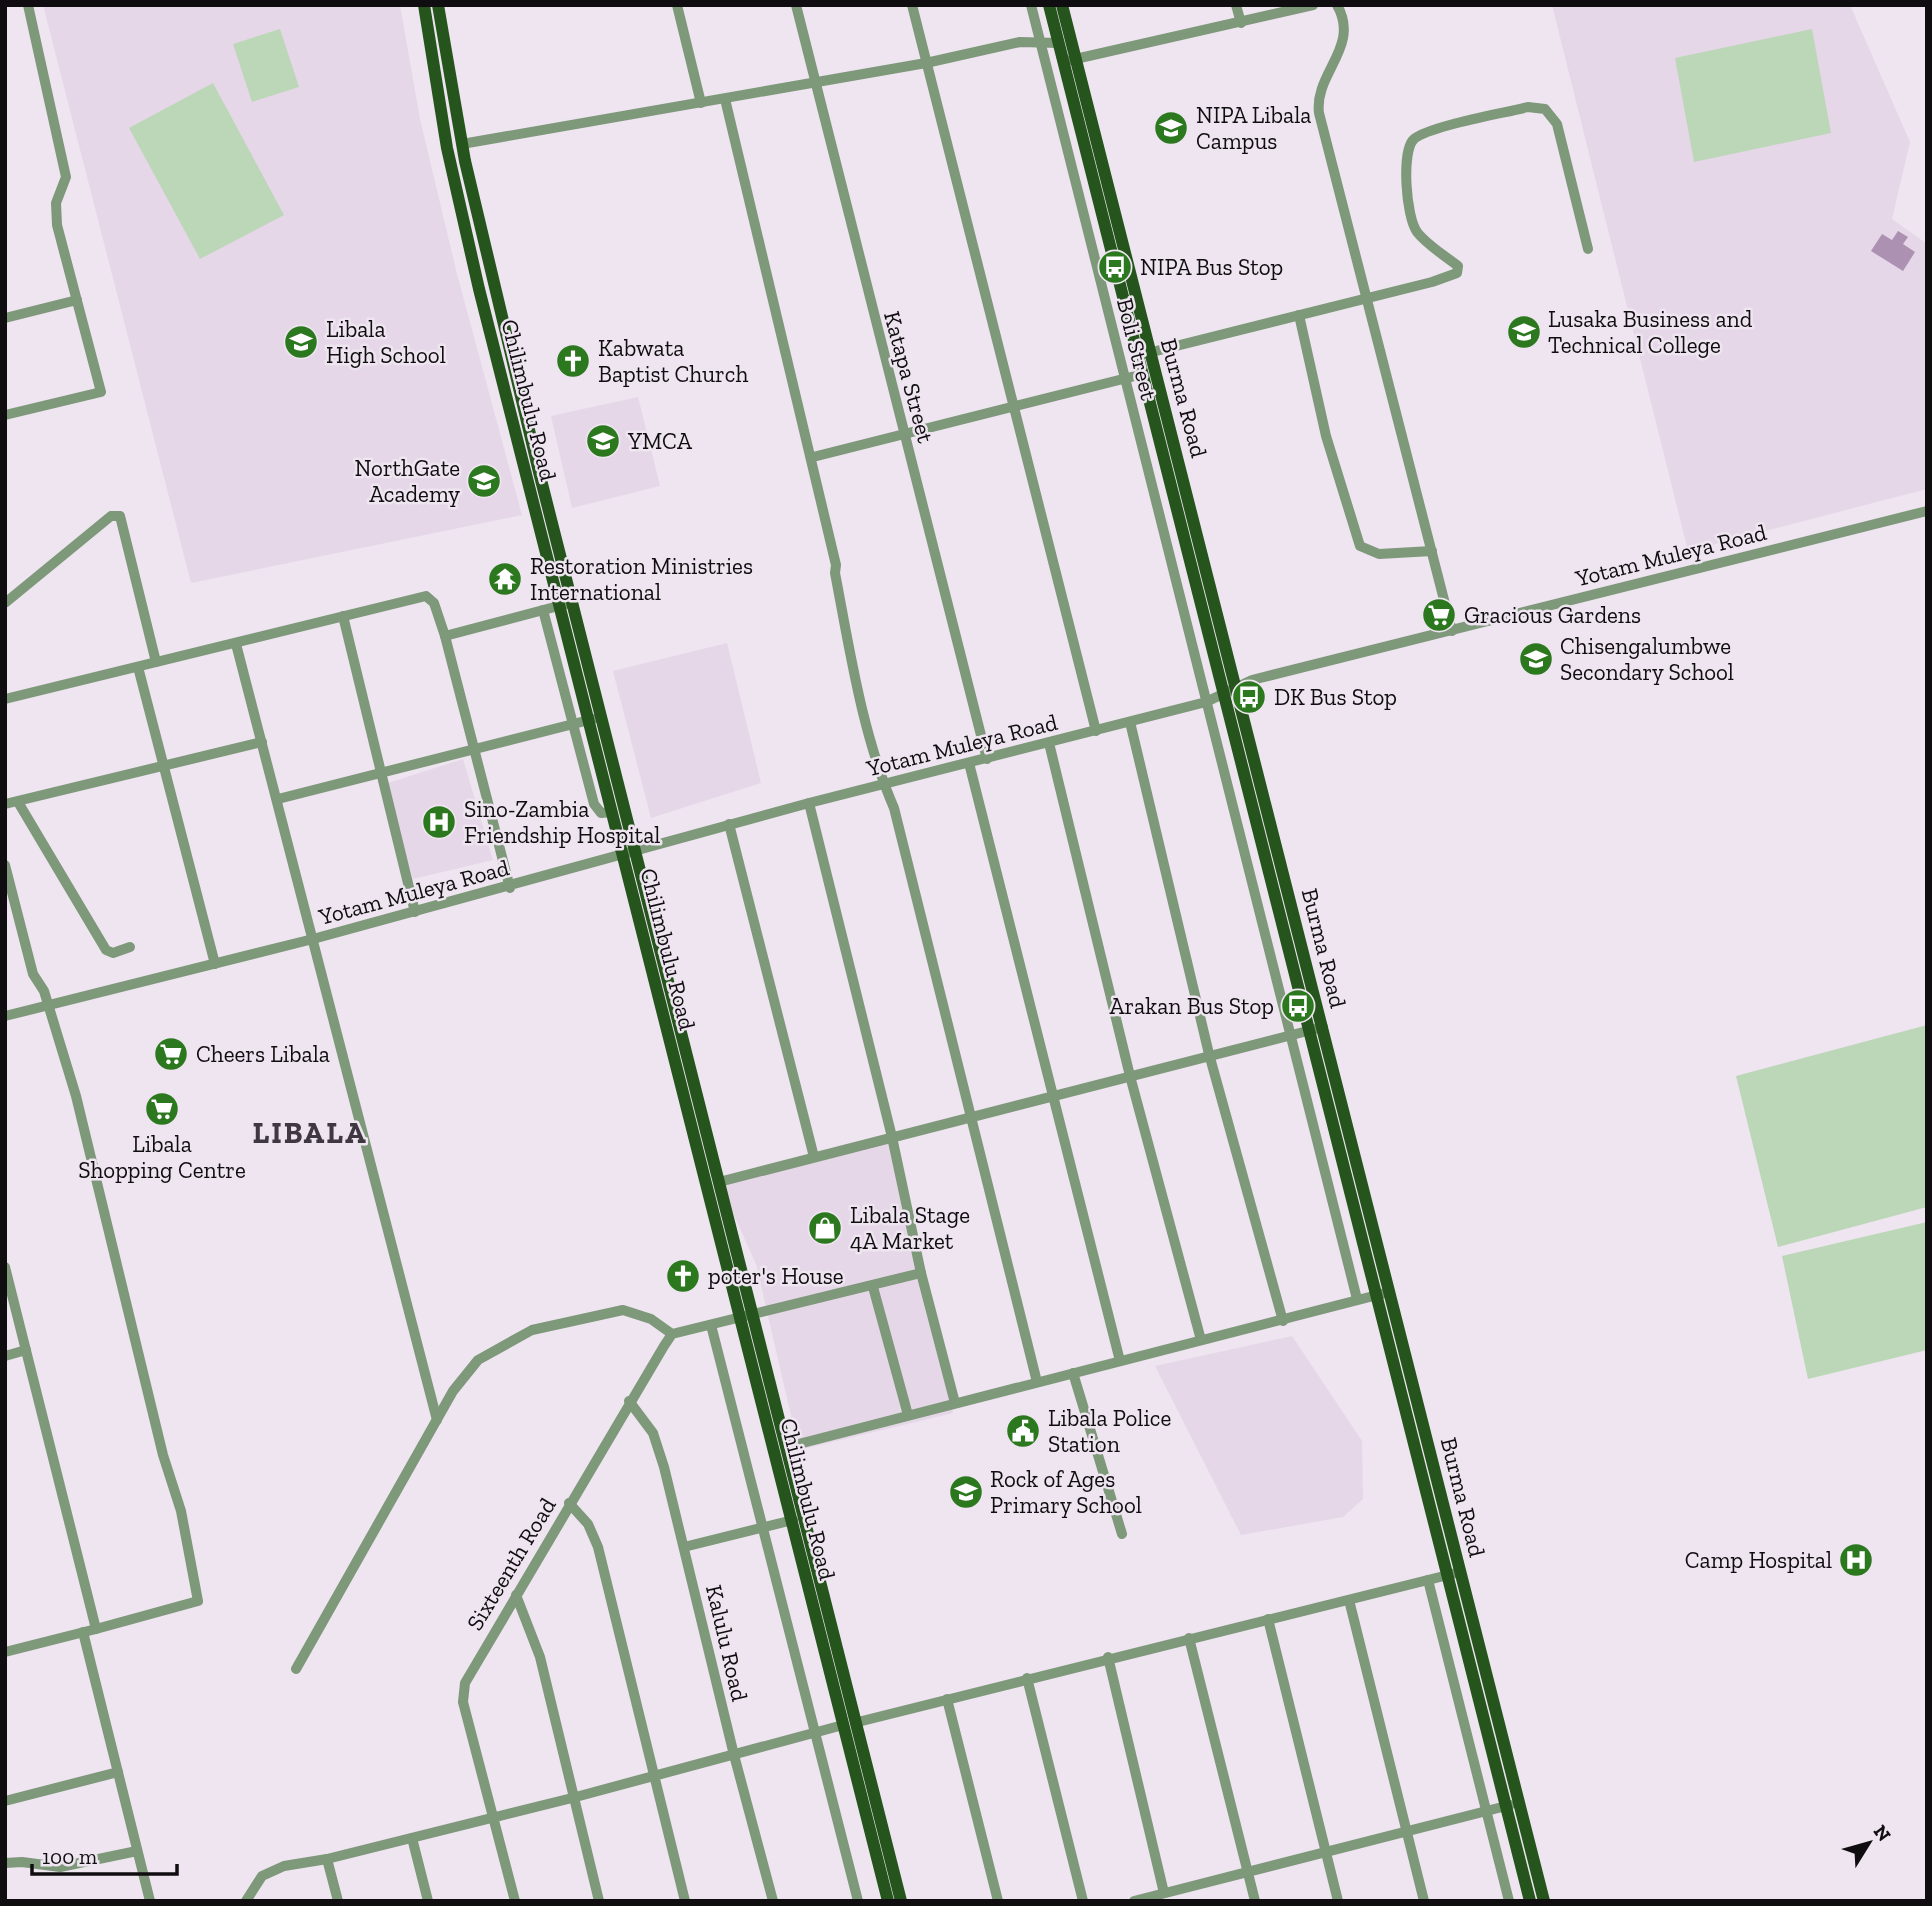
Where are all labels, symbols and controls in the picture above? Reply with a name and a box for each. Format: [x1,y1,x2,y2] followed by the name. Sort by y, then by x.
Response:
[1196,101,1311,155] place label: NIPA Libala Campus
[1152,109,1190,147] school or university icon: NIPA Libala Campus
[1096,248,1134,286] bus stop icon: NIPA Bus Stop
[1140,253,1283,281] place label: NIPA Bus Stop
[1111,295,1163,403] street label: Boli Street
[1548,305,1753,359] place label: Lusaka Business and Technical College
[878,308,940,446] street label: Katapa Street
[1505,313,1543,351] school or university icon: Lusaka Business and Technical College
[326,315,446,369] place label: Libala High School
[495,316,563,484] street label: Chilimbulu Road
[282,323,320,361] school or university icon: Libala High School
[598,334,748,388] place label: Kabwata Baptist Church
[1155,335,1213,461] street label: Burma Road
[554,342,592,380] church icon: Kabwata Baptist Church
[584,422,622,460] school or university icon: YMCA
[627,427,693,455] place label: YMCA
[355,454,460,508] place label: NorthGate Academy
[465,462,503,500] school or university icon: NorthGate Academy
[1572,518,1770,592] street label: Yotam Muleya Road
[530,552,753,606] place label: Restoration Ministries International
[486,560,524,598] temple icon: Restoration Ministries International
[1420,596,1458,634] supermarket icon: Gracious Gardens
[1464,601,1641,629] place label: Gracious Gardens
[1560,632,1734,686] place label: Chisengalumbwe Secondary School
[1517,640,1555,678] school or university icon: Chisengalumbwe Secondary School
[1230,678,1268,716] bus stop icon: DK Bus Stop
[1274,683,1397,711] place label: DK Bus Stop
[863,708,1061,782] street label: Yotam Muleya Road
[464,795,660,849] place label: Sino-Zambia Friendship Hospital
[420,803,458,841] hospital icon: Sino-Zambia Friendship Hospital
[315,853,512,931] street label: Yotam Muleya Road
[634,865,702,1033] street label: Chilimbulu Road
[1296,885,1352,1011] street label: Burma Road
[1279,987,1317,1025] bus stop icon: Arakan Bus Stop
[1110,992,1274,1020] place label: Arakan Bus Stop
[152,1035,190,1073] supermarket icon: Cheers Libala
[196,1040,330,1068] place label: Cheers Libala
[143,1090,181,1128] supermarket icon: Libala Shopping Centre
[252,1115,368,1151] district label: LIBALA
[78,1130,246,1184] place label: Libala Shopping Centre
[850,1201,970,1255] place label: Libala Stage 4A Market
[806,1209,844,1247] shop icon: Libala Stage 4A Market
[664,1257,702,1295] church icon: poter's House
[708,1262,844,1290] place label: poter's House
[1048,1404,1171,1458] place label: Libala Police Station
[1004,1412,1042,1450] public building icon: Libala Police Station
[774,1415,842,1583] street label: Chilimbulu Road
[1435,1434,1491,1560] street label: Burma Road
[990,1465,1142,1519] place label: Rock of Ages Primary School
[947,1473,985,1511] school or university icon: Rock of Ages Primary School
[460,1492,562,1635] street label: Sixteenth Road
[1837,1541,1875,1579] hospital icon: Camp Hospital
[1685,1546,1832,1574] place label: Camp Hospital
[700,1582,754,1704] street label: Kalulu Road
[1834,1808,1904,1878] north arrow
[1869,1820,1896,1846] text: N
[32,1832,177,1876] scale bar
[42,1844,97,1869] text: 100 m

